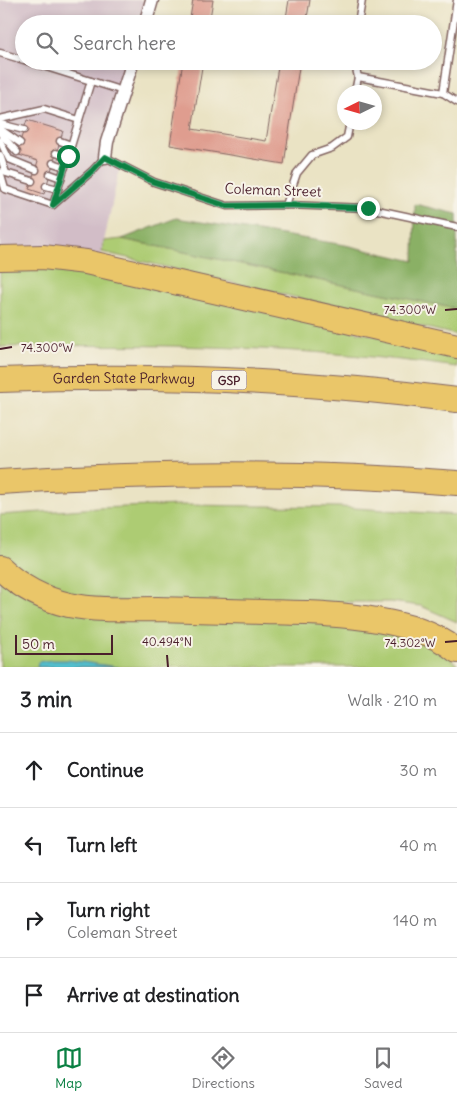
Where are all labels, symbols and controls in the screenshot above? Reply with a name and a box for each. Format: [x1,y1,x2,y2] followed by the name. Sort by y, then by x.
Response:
[15,15,442,70] search box
[33,29,61,57] icon: search
[73,31,176,55] text: Search here
[337,85,382,130] north arrow
[57,145,80,168] route start
[224,179,322,201] street label: Coleman Street
[357,197,380,220] route end
[384,302,436,317] text: 74.300°W
[21,340,73,355] text: 74.300°W
[53,369,195,388] street label: Garden State Parkway
[212,370,246,390] road number: GSP
[15,632,112,655] scale bar
[142,634,192,649] text: 40.494°N
[22,635,55,653] text: 50 m
[384,635,436,650] text: 74.302°W
[20,686,72,713] text: 3 min
[347,690,437,710] text: Walk · 210 m
[20,756,48,784] icon: ahead
[67,758,144,782] text: Continue
[400,760,437,780] text: 30 m
[20,831,48,859] icon: left
[67,833,137,857] text: Turn left
[399,835,437,855] text: 40 m
[67,898,150,922] text: Turn right
[20,906,48,934] icon: right
[393,910,437,930] text: 140 m
[67,922,178,942] text: Coleman Street
[20,981,48,1009] icon: arrive
[67,983,240,1007] text: Arrive at destination
[55,1044,83,1092] tab: Map
[192,1044,255,1092] tab: Directions
[364,1044,402,1092] tab: Saved

